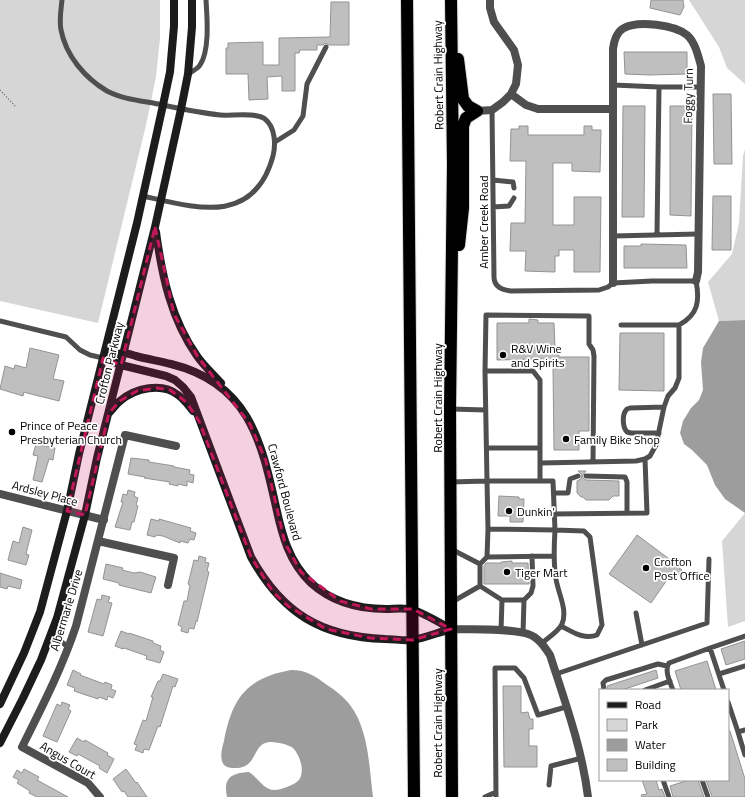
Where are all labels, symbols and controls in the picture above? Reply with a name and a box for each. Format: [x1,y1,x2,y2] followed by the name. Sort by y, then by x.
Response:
[428,20,448,130] street label: Robert Crain Highway
[678,68,698,124] street label: Foggy Turn
[474,175,493,269] street label: Amber Creek Road
[90,320,128,406] street label: Crofton Parkway
[511,339,565,372] place label: R&V Wine and Spirits
[428,343,447,453] street label: Robert Crain Highway
[498,350,508,360] marker: R&V Wine and Spirits
[20,416,122,449] place label: Prince of Peace Presbyterian Church
[7,427,17,437] marker: Prince of Peace Presbyterian Church
[574,430,660,449] place label: Family Bike Shop
[561,434,571,444] marker: Family Bike Shop
[263,441,307,543] street label: Crawford Boulevard
[10,475,80,511] street label: Ardsley Place
[517,502,555,521] place label: Dunkin'
[504,506,514,516] marker: Dunkin'
[654,552,710,585] place label: Crofton Post Office
[515,563,568,582] place label: Tiger Mart
[641,563,651,573] marker: Crofton Post Office
[45,567,87,653] street label: Albermarle Drive
[502,567,512,577] marker: Tiger Mart
[428,668,447,778] street label: Robert Crain Highway
[599,689,729,781] legend
[635,695,661,714] text: Road
[635,715,658,734] text: Park
[635,735,666,754] text: Water
[36,736,100,784] street label: Angus Court
[635,755,676,774] text: Building

